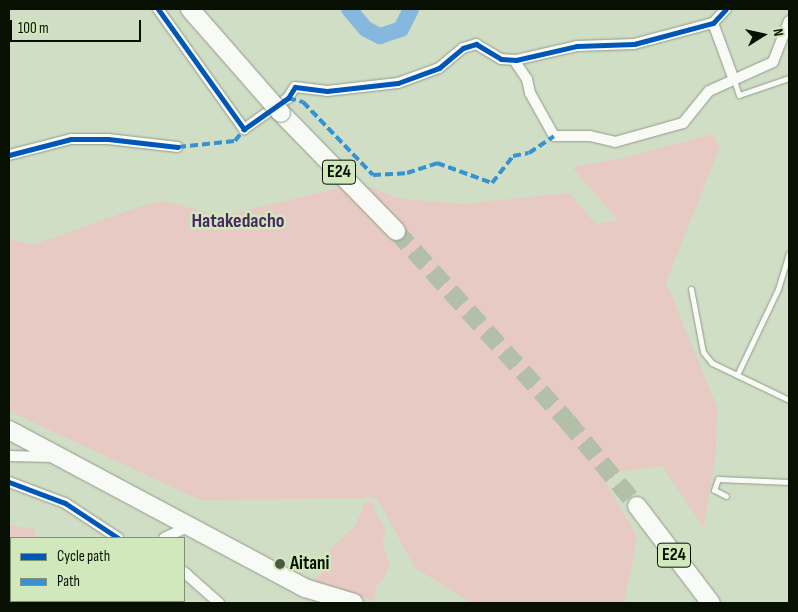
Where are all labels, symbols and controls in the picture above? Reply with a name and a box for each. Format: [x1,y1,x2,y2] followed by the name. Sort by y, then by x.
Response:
[12,10,144,42] scale bar
[738,10,788,60] north arrow
[18,19,49,38] text: 100 m
[769,27,787,37] text: N
[322,156,356,188] road number: E24
[191,209,285,233] district label: Hatakedacho
[10,537,185,602] legend
[656,540,692,570] road number: E24
[57,547,110,566] text: Cycle path
[290,553,329,575] place label: Aitani
[274,558,286,570] marker: Aitani
[57,572,80,591] text: Path

